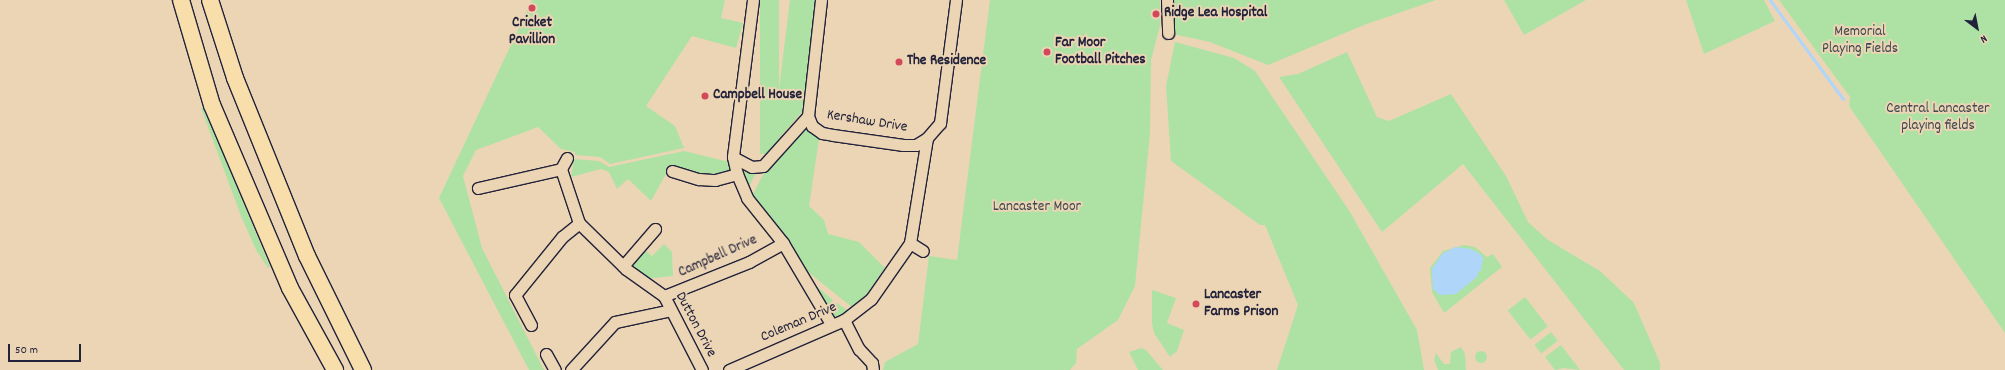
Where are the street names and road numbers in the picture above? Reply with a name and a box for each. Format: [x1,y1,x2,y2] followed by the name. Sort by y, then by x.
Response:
[825,107,909,137] street label: Kershaw Drive
[676,232,760,282] street label: Campbell Drive
[670,289,720,361] street label: Dutton Drive
[758,299,840,347] street label: Coleman Drive

